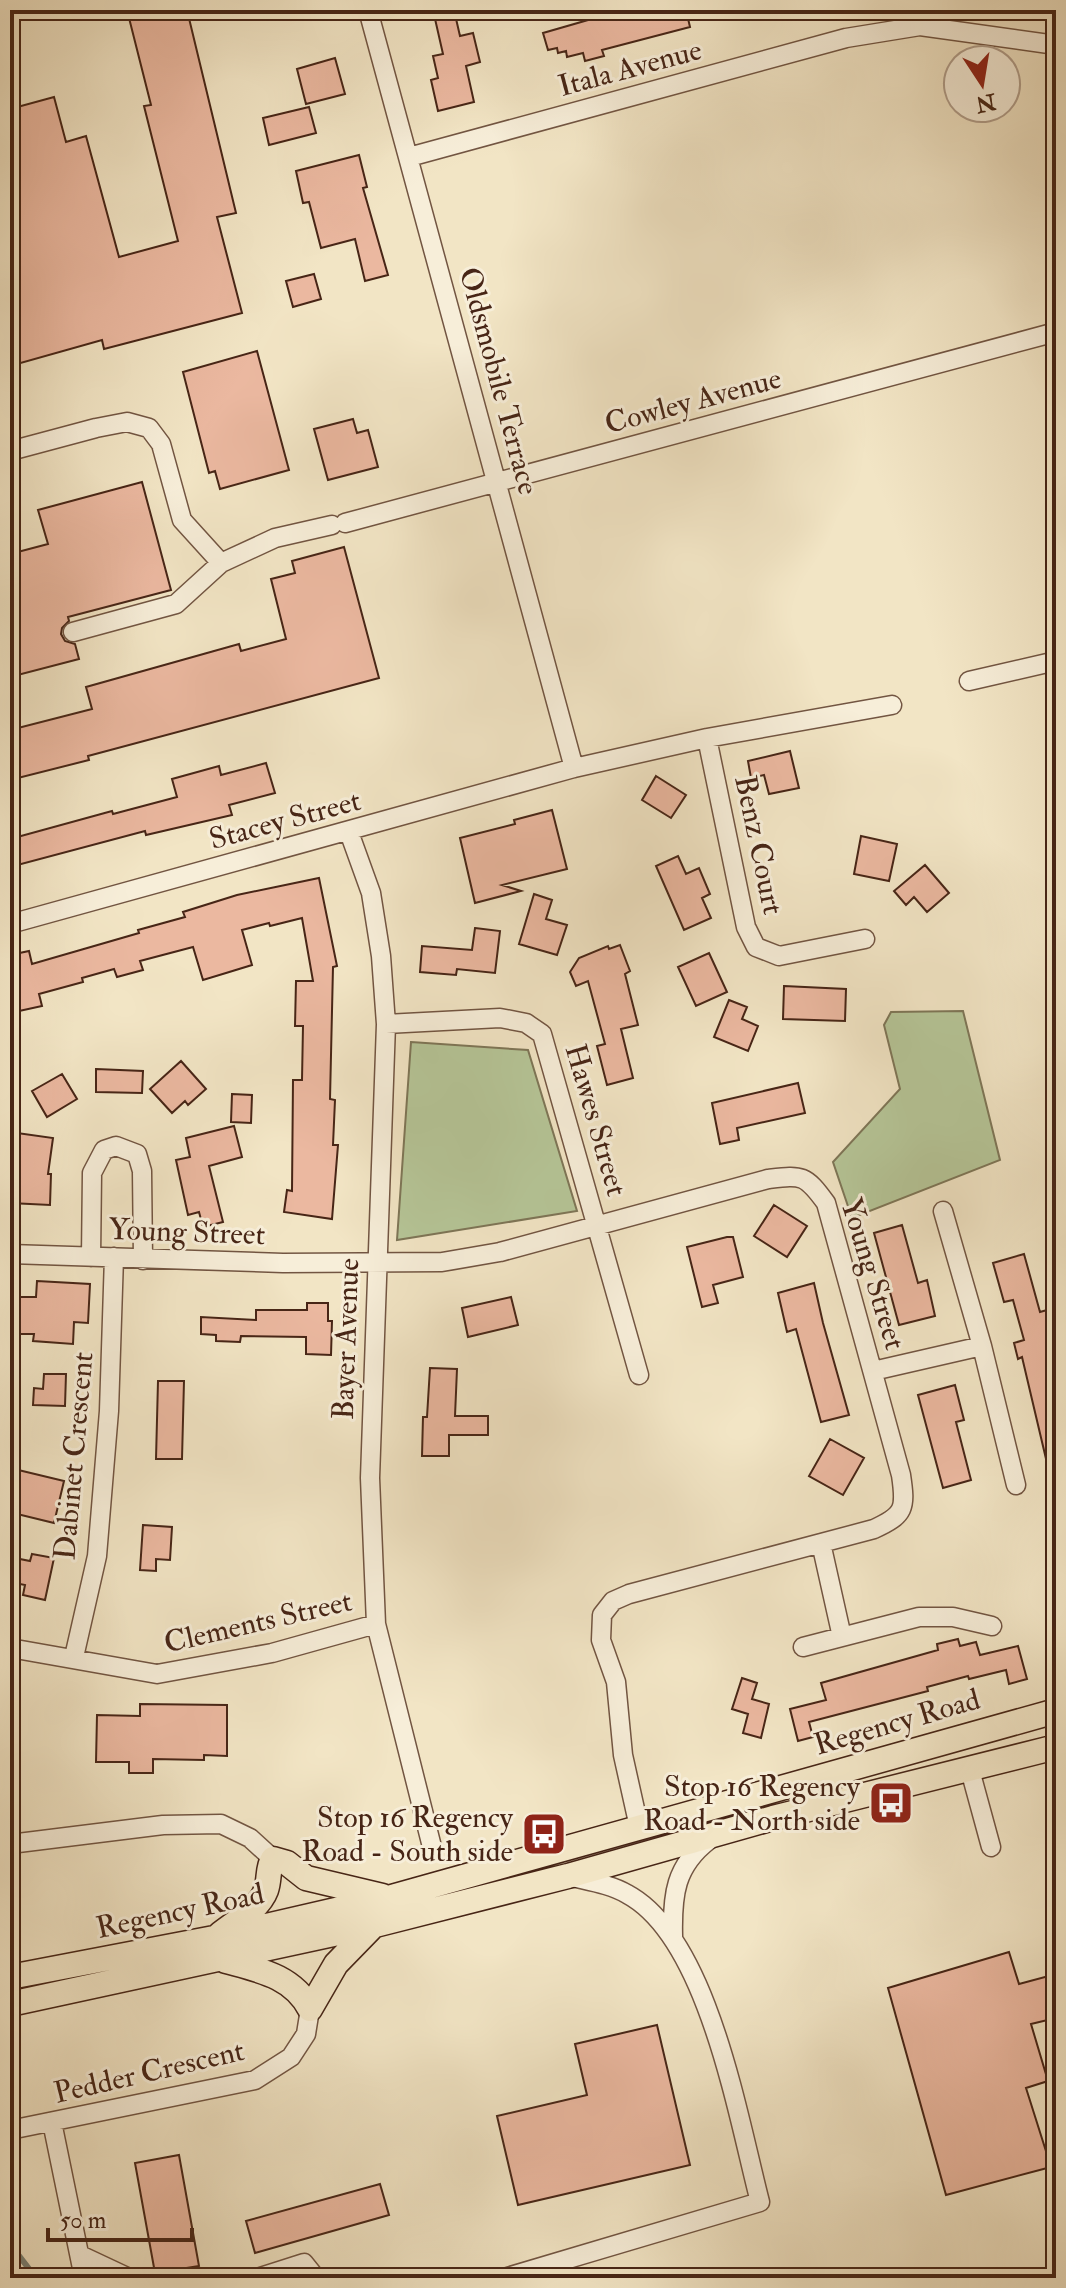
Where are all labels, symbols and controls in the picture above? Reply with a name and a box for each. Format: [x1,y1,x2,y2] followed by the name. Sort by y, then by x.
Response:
[554,31,706,105] street label: Itala Avenue
[942,44,1022,124] north arrow
[973,87,999,118] text: N
[451,263,547,499] street label: Oldsmobile Terrace
[601,360,785,442] street label: Cowley Avenue
[726,772,792,918] street label: Benz Court
[205,782,365,858] street label: Stacey Street
[557,1040,635,1201] street label: Hawes Street
[832,1194,914,1355] street label: Young Street
[108,1211,266,1253] street label: Young Street
[325,1258,367,1420] street label: Bayer Avenue
[46,1350,102,1562] street label: Dabinet Crescent
[160,1582,356,1662] street label: Clements Street
[810,1681,984,1763] street label: Regency Road
[643,1768,861,1839] place label: Stop 16 Regency Road - North side
[867,1779,915,1827] bus stop icon: Stop 16 Regency Road - North side
[301,1799,514,1870] place label: Stop 16 Regency Road - South side
[520,1810,568,1858] bus stop icon: Stop 16 Regency Road - South side
[93,1875,268,1947] street label: Regency Road
[50,2032,248,2112] street label: Pedder Crescent
[48,2192,192,2242] scale bar
[60,2205,107,2236] text: 50 m

